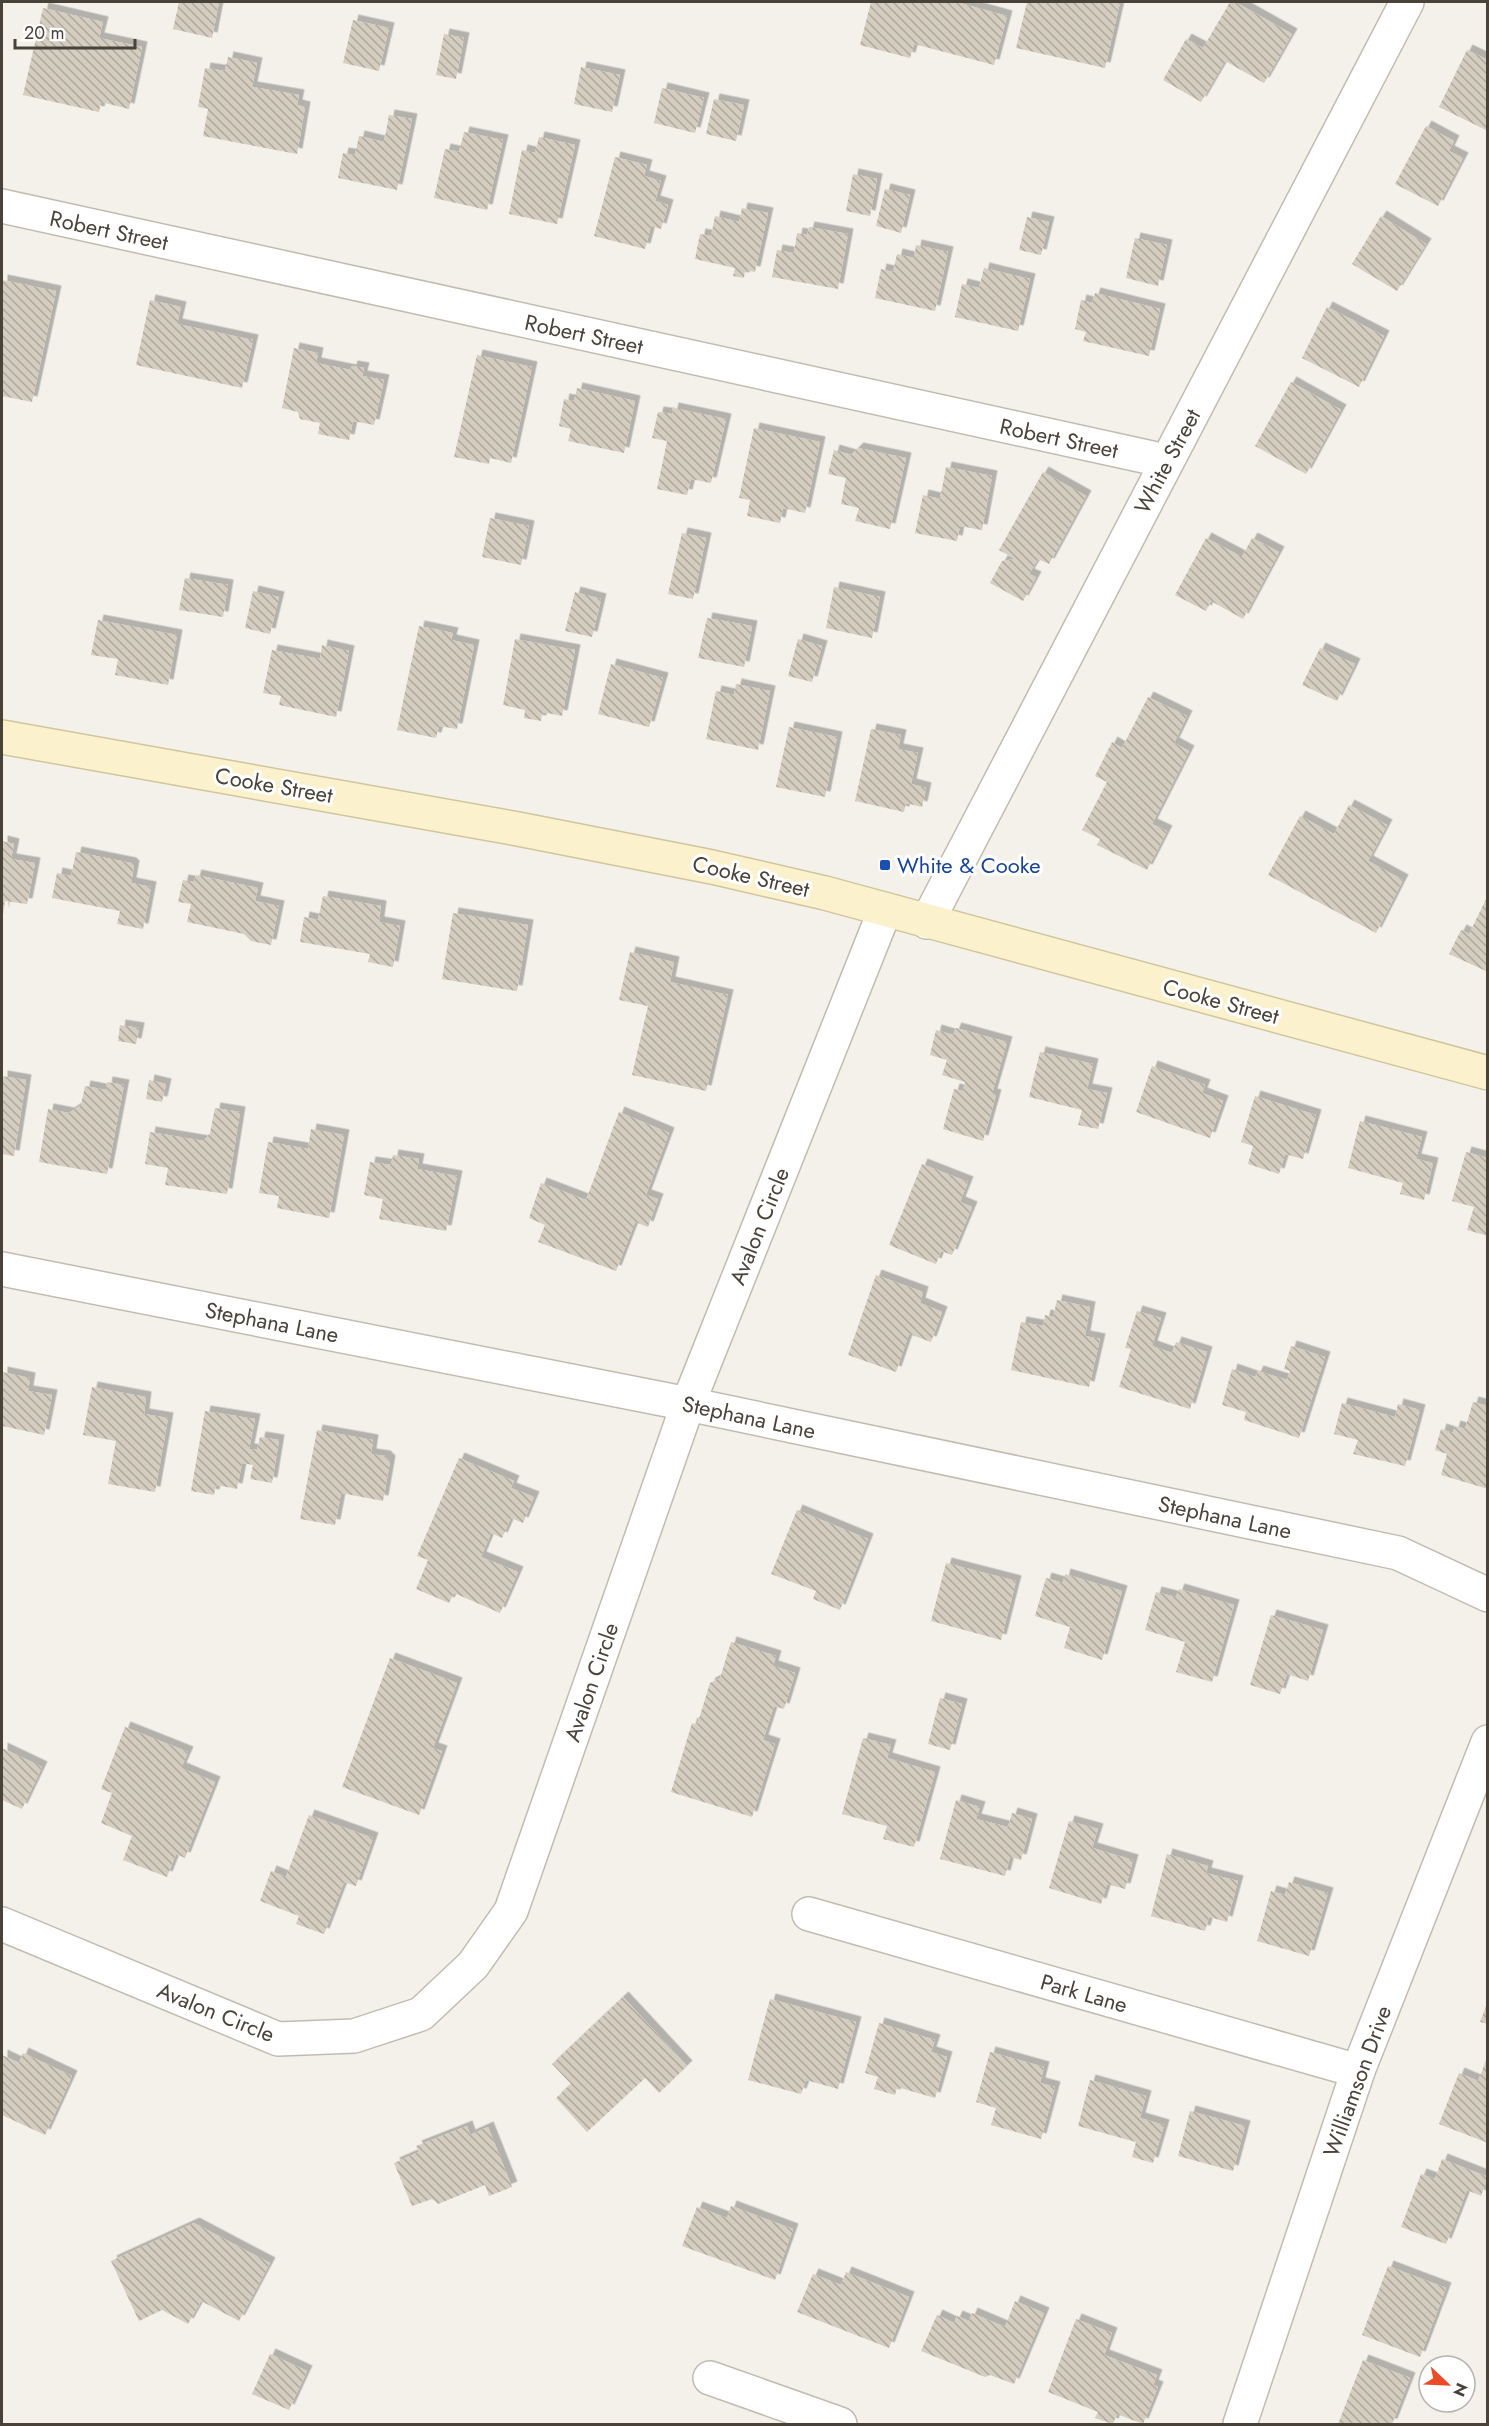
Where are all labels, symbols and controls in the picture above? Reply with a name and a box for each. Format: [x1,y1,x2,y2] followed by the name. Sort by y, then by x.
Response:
[15,12,135,50] scale bar
[24,20,64,46] text: 20 m
[47,202,172,258] street label: Robert Street
[522,306,647,362] street label: Robert Street
[1126,402,1208,519] street label: White Street
[997,410,1122,466] street label: Robert Street
[213,759,336,811] street label: Cooke Street
[689,847,813,905] street label: Cooke Street
[897,849,1041,881] place label: White & Cooke
[878,858,892,872] marker: White & Cooke
[1159,970,1283,1032] street label: Cooke Street
[721,1163,797,1289] street label: Avalon Circle
[202,1293,342,1351] street label: Stephana Lane
[679,1387,819,1447] street label: Stephana Lane
[1155,1487,1295,1547] street label: Stephana Lane
[556,1618,626,1746] street label: Avalon Circle
[1037,1965,1131,2021] street label: Park Lane
[153,1974,279,2050] street label: Avalon Circle
[1315,2001,1399,2161] street label: Williamson Drive
[1417,2354,1477,2414] north arrow
[1447,2379,1473,2400] text: N

